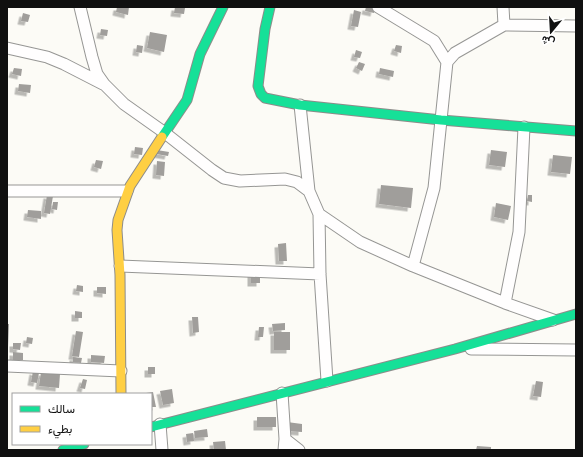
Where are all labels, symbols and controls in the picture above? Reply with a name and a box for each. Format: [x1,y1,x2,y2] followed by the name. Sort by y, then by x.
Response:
[531,12,571,52] north arrow
[539,33,556,50] text: ش
[12,393,152,445] legend
[48,401,75,416] text: سالك
[48,421,72,439] text: بطيء

